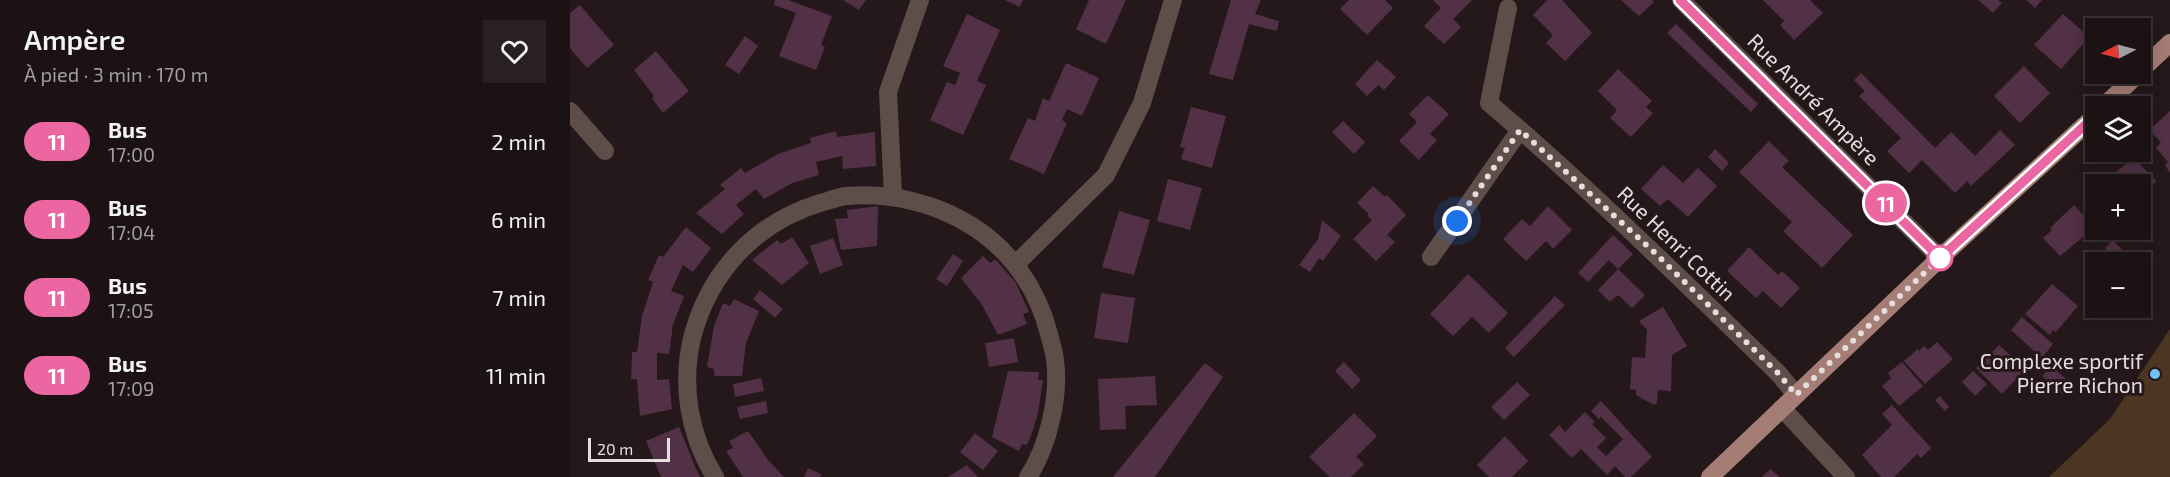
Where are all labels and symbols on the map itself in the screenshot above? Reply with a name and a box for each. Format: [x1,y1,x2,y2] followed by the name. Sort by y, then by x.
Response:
[2085,18,2151,84] north arrow
[1743,28,1885,170] street label: Rue André Ampère
[1613,180,1741,305] street label: Rue Henri Cottin
[1859,184,1913,222] line badge: 11
[1442,206,1472,236] your location
[1927,245,1953,271] unlabelled marker
[1980,348,2144,397] place label: Complexe sportif Pierre Richon
[2148,367,2162,381] marker: Complexe sportif Pierre Richon
[588,435,670,462] scale bar

